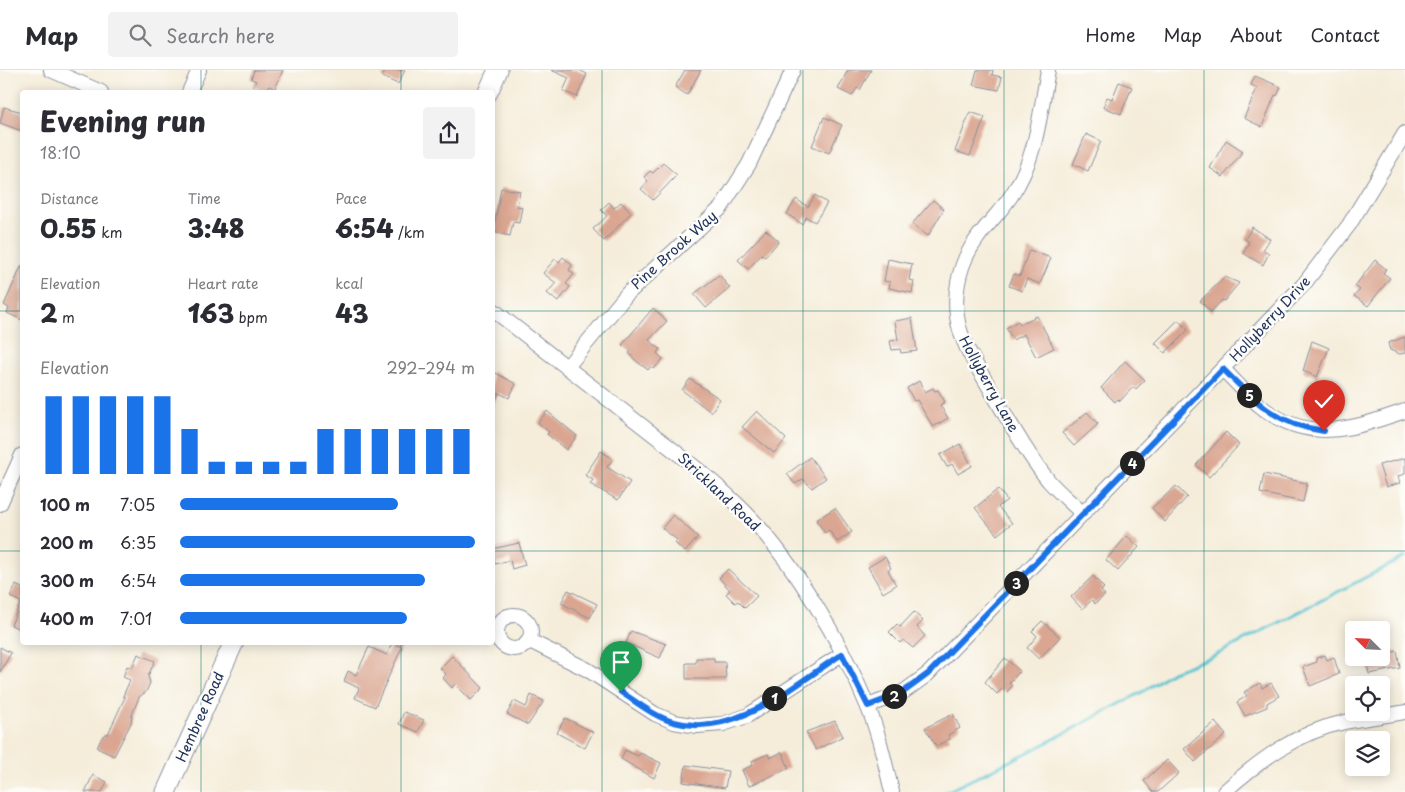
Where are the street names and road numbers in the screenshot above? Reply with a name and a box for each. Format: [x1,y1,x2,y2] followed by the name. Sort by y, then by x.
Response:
[626,205,721,294] street label: Pine Brook Way
[1224,271,1315,366] street label: Hollyberry Drive
[954,332,1025,436] street label: Hollyberry Lane
[673,448,765,536] street label: Strickland Road
[170,668,229,765] street label: Hembree Road

